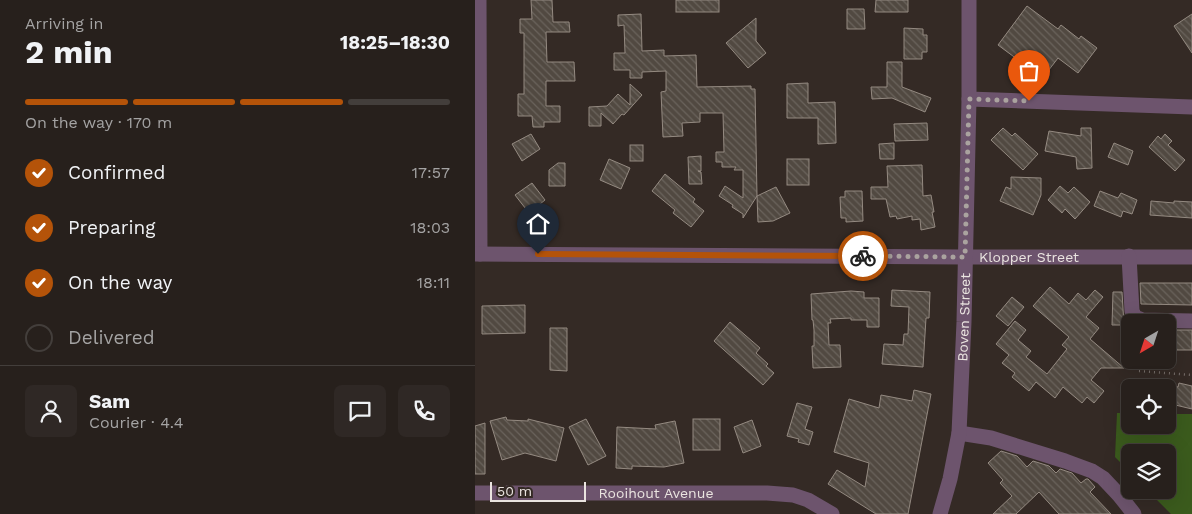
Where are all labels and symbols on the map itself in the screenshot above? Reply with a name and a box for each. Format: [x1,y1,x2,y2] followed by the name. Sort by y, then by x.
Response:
[1008,50,1050,101] pin
[517,203,559,254] pin
[838,231,888,281] courier
[979,249,1079,265] street label: Klopper Street
[954,273,973,362] street label: Boven Street
[1121,314,1176,369] north arrow
[490,479,586,502] scale bar
[599,485,713,501] street label: Rooihout Avenue

